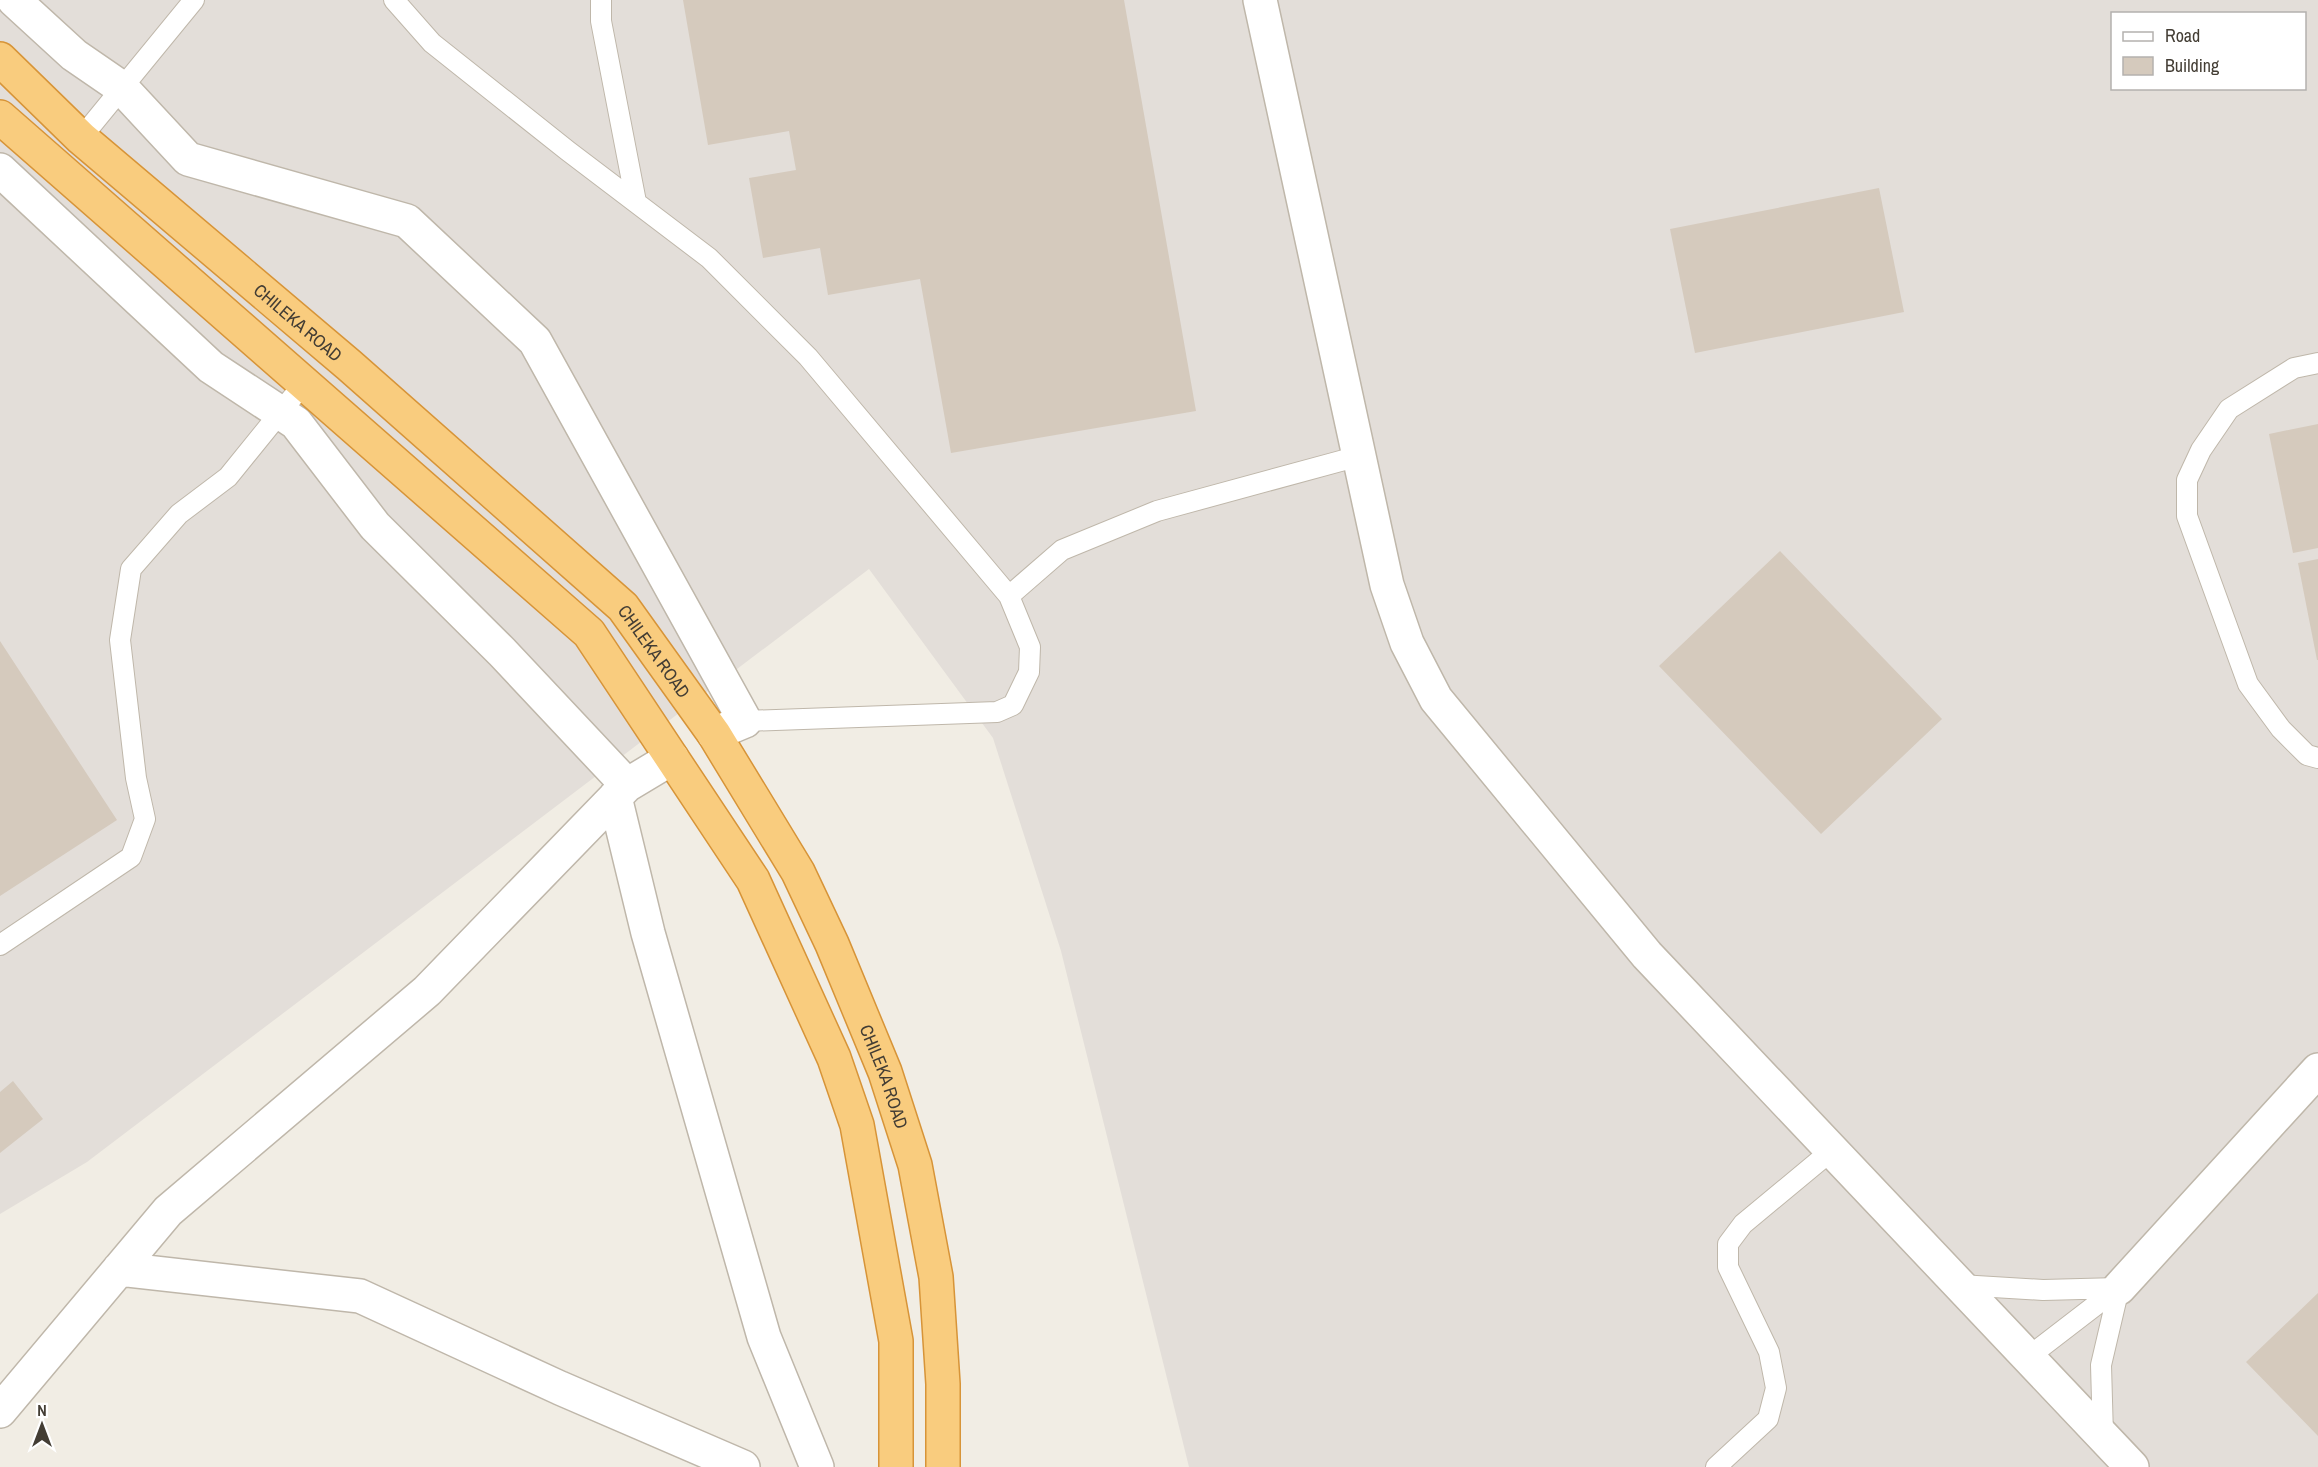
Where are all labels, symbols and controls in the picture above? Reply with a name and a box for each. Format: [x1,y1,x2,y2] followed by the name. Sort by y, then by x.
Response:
[2111,12,2306,90] legend
[2165,23,2200,48] text: Road
[2165,53,2220,78] text: Building
[249,277,348,367] street label: CHILEKA ROAD
[613,599,696,703] street label: CHILEKA ROAD
[854,1021,915,1132] street label: CHILEKA ROAD
[12,1395,72,1455] north arrow
[37,1399,47,1421] text: N

